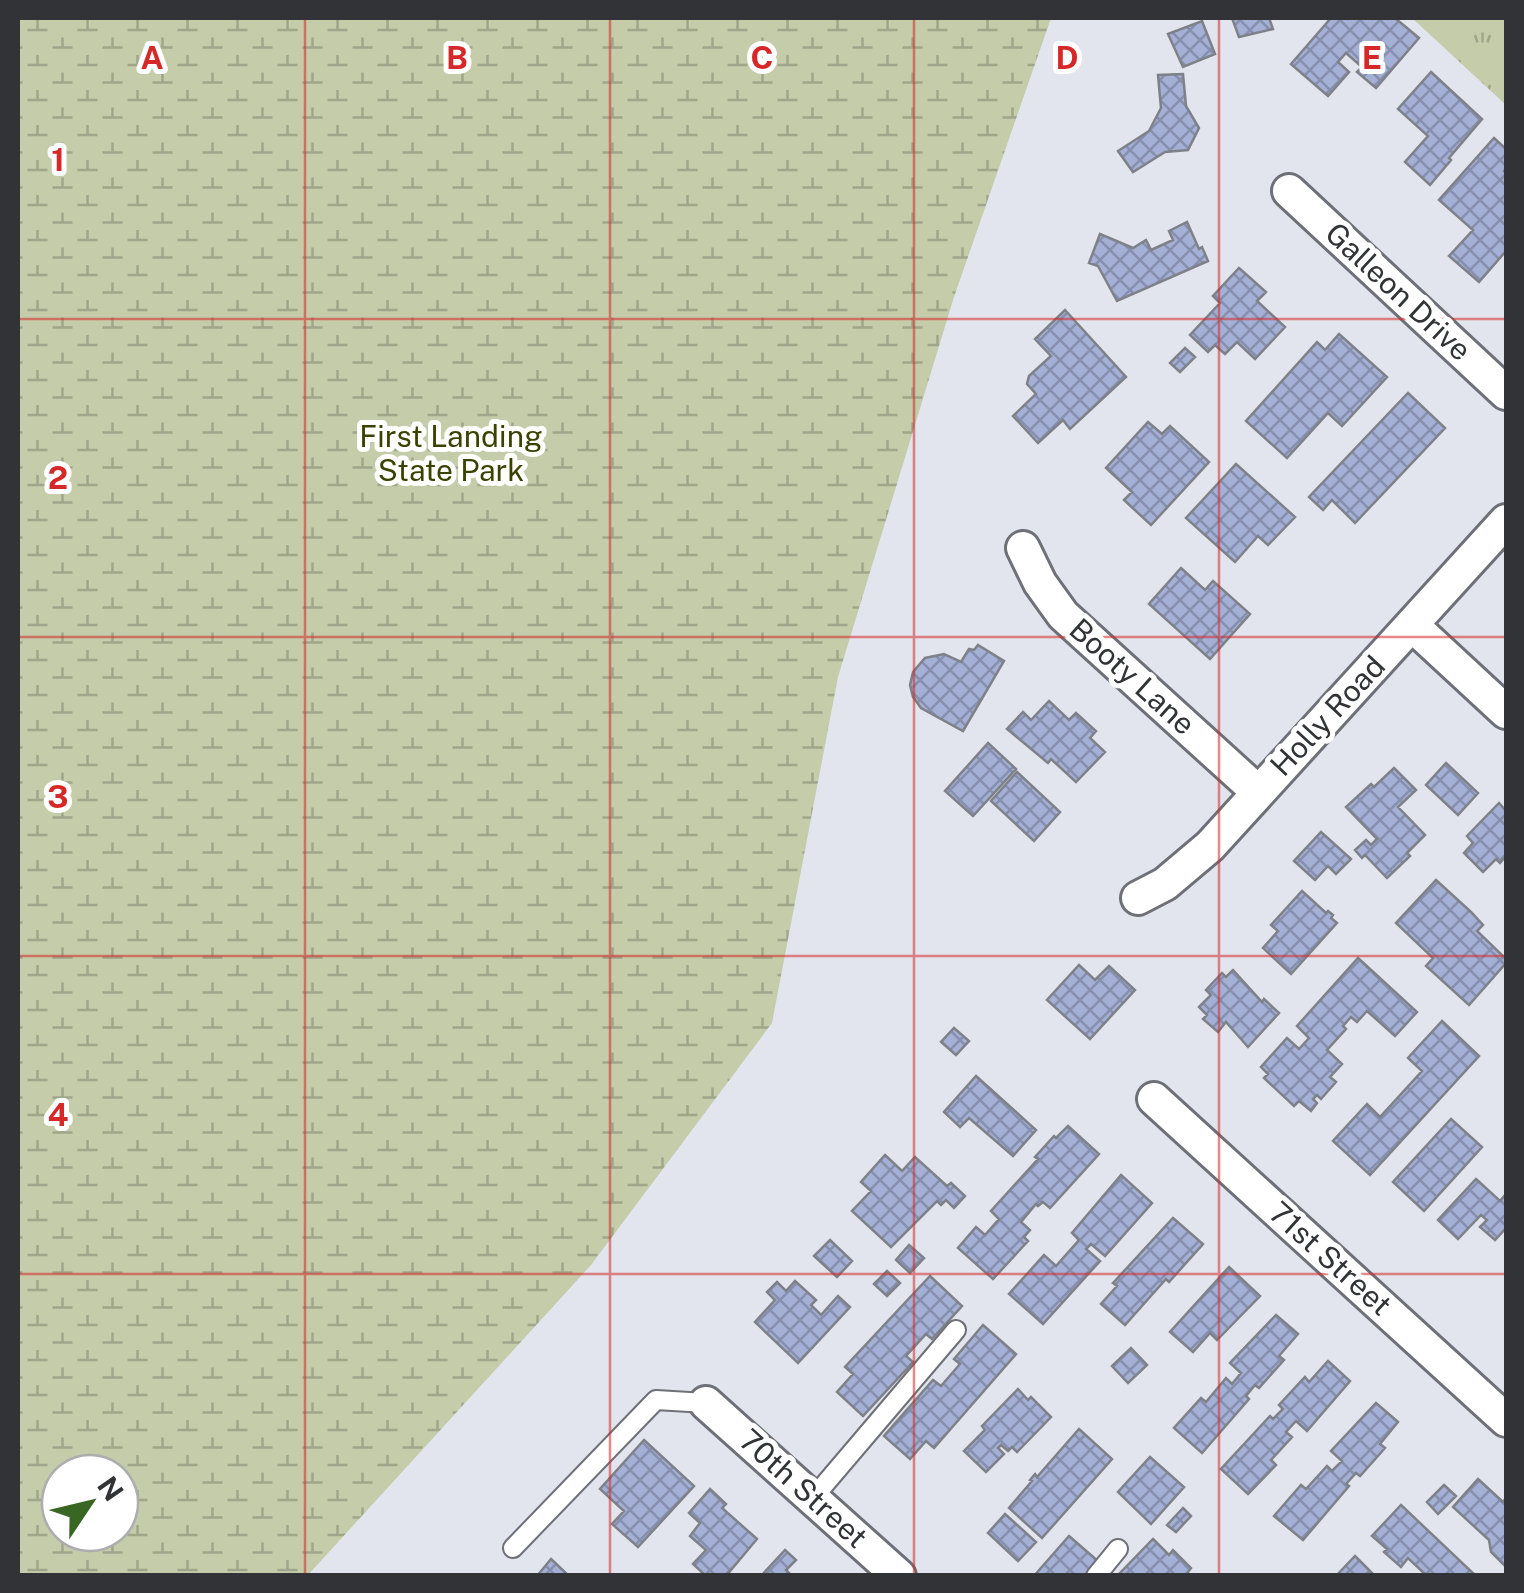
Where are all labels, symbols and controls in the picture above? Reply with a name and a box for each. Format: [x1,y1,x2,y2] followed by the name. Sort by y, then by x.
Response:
[140,39,164,76] text: A
[446,39,468,76] text: B
[751,39,773,76] text: C
[1055,39,1079,76] text: D
[1362,39,1382,76] text: E
[51,141,65,178] text: 1
[1318,215,1479,368] street label: Galleon Drive
[359,418,543,488] park label: First Landing State Park
[48,459,68,496] text: 2
[1063,611,1203,742] street label: Booty Lane
[1263,648,1392,783] street label: Holly Road
[47,778,69,815] text: 3
[48,1096,69,1133] text: 4
[1262,1194,1399,1323] street label: 71st Street
[732,1421,875,1555] street label: 70th Street
[40,1453,140,1553] north arrow
[91,1470,131,1507] text: N

